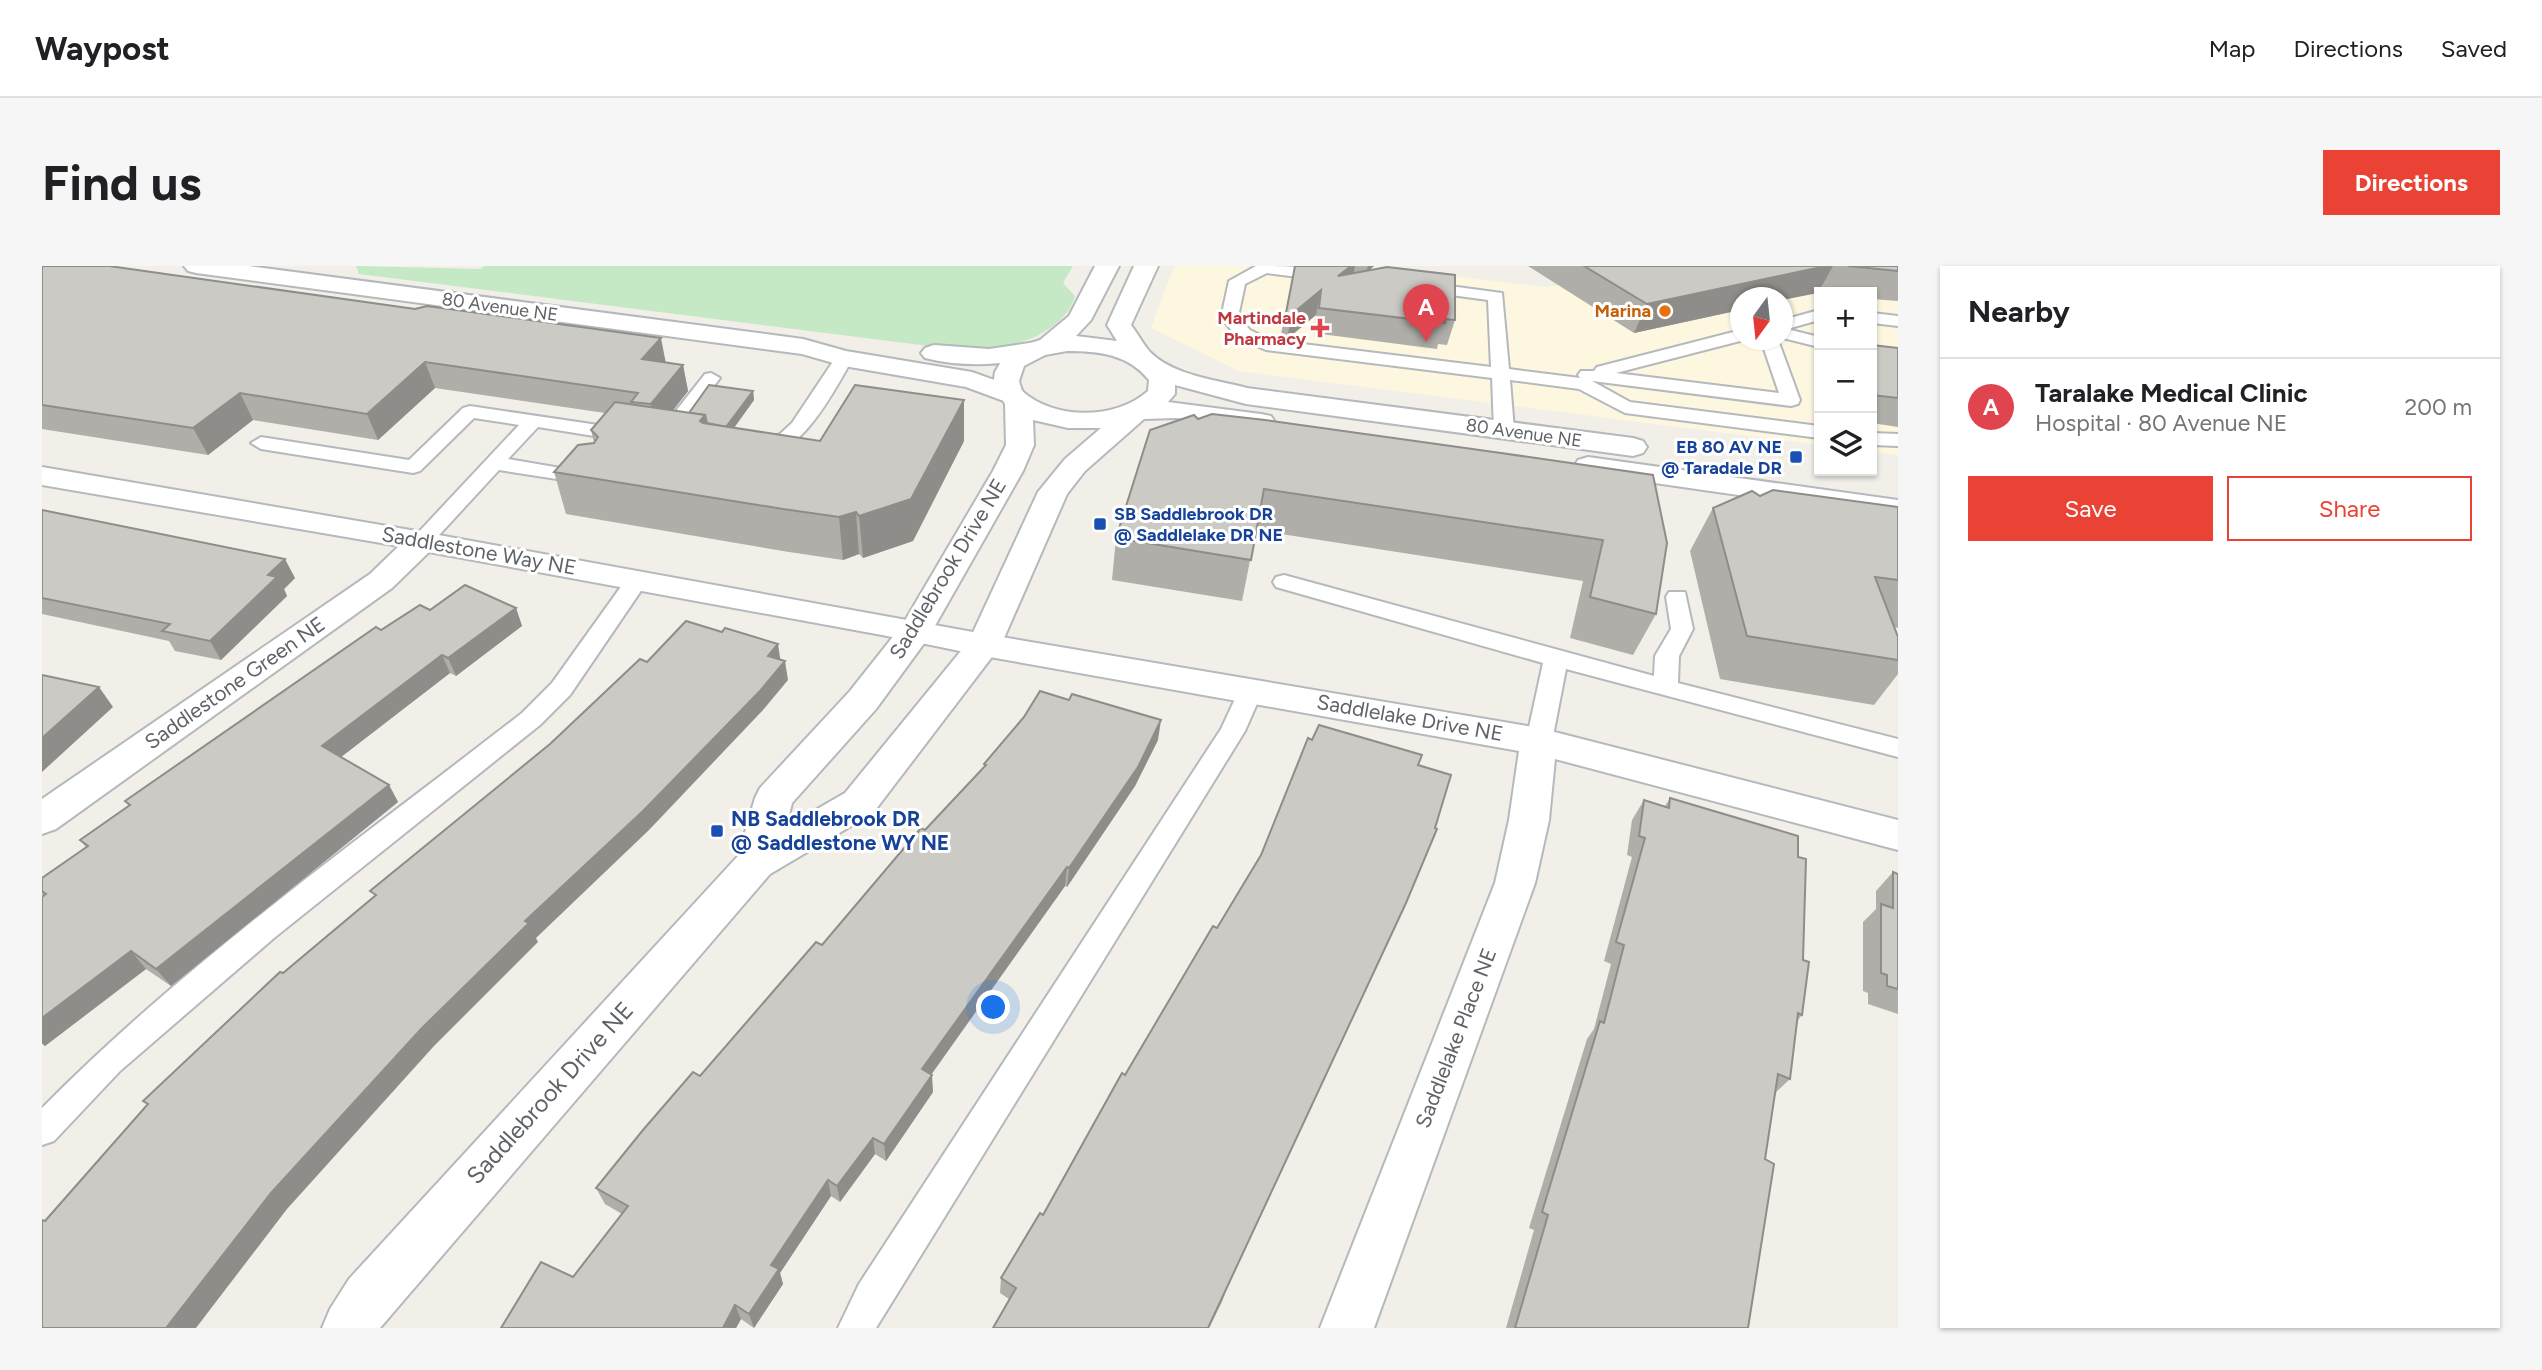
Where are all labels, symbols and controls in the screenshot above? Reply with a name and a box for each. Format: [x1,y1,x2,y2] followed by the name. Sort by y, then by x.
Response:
[35,29,170,68] text: Waypost
[2209,34,2255,63] text: Map
[2293,34,2403,63] text: Directions
[2441,34,2507,63] text: Saved
[2323,150,2500,215] button: Directions
[42,153,201,212] text: Find us
[1403,284,1449,342] pin: A
[1730,287,1793,350] north arrow
[1814,287,1877,476] map controls
[1814,287,1877,350] button: +
[441,288,559,326] street label: 80 Avenue NE
[1968,293,2070,330] text: Nearby
[1595,300,1651,322] place label: Marina
[1657,303,1673,319] marker: Marina
[1217,307,1307,350] place label: Martindale Pharmacy
[1312,320,1328,336] marker: Martindale Pharmacy
[1814,350,1877,413] button: −
[2035,377,2308,409] text: Taralake Medical Clinic
[1983,393,1999,421] text: A
[2404,393,2472,421] text: 200 m
[2035,409,2287,437] text: Hospital · 80 Avenue NE
[1814,413,1877,476] button: layers
[1465,414,1583,452] street label: 80 Avenue NE
[1661,436,1782,479] place label: EB 80 AV NE @ Taradale DR
[1788,449,1804,465] marker: EB 80 AV NE @ Taradale DR
[884,474,1011,663] street label: Saddlebrook Drive NE
[1968,476,2213,541] button: Save
[2227,476,2472,541] button: Share
[1114,503,1283,546] place label: SB Saddlebrook DR @ Saddlelake DR NE
[1092,516,1108,532] marker: SB Saddlebrook DR @ Saddlelake DR NE
[380,521,578,580] street label: Saddlestone Way NE
[140,611,330,754] street label: Saddlestone Green NE
[1315,689,1505,746] street label: Saddlelake Drive NE
[731,806,949,855] place label: NB Saddlebrook DR @ Saddlestone WY NE
[709,823,725,839] marker: NB Saddlebrook DR @ Saddlestone WY NE
[1410,944,1501,1131] street label: Saddlelake Place NE
[976,990,1010,1024] your location
[460,996,639,1190] street label: Saddlebrook Drive NE

